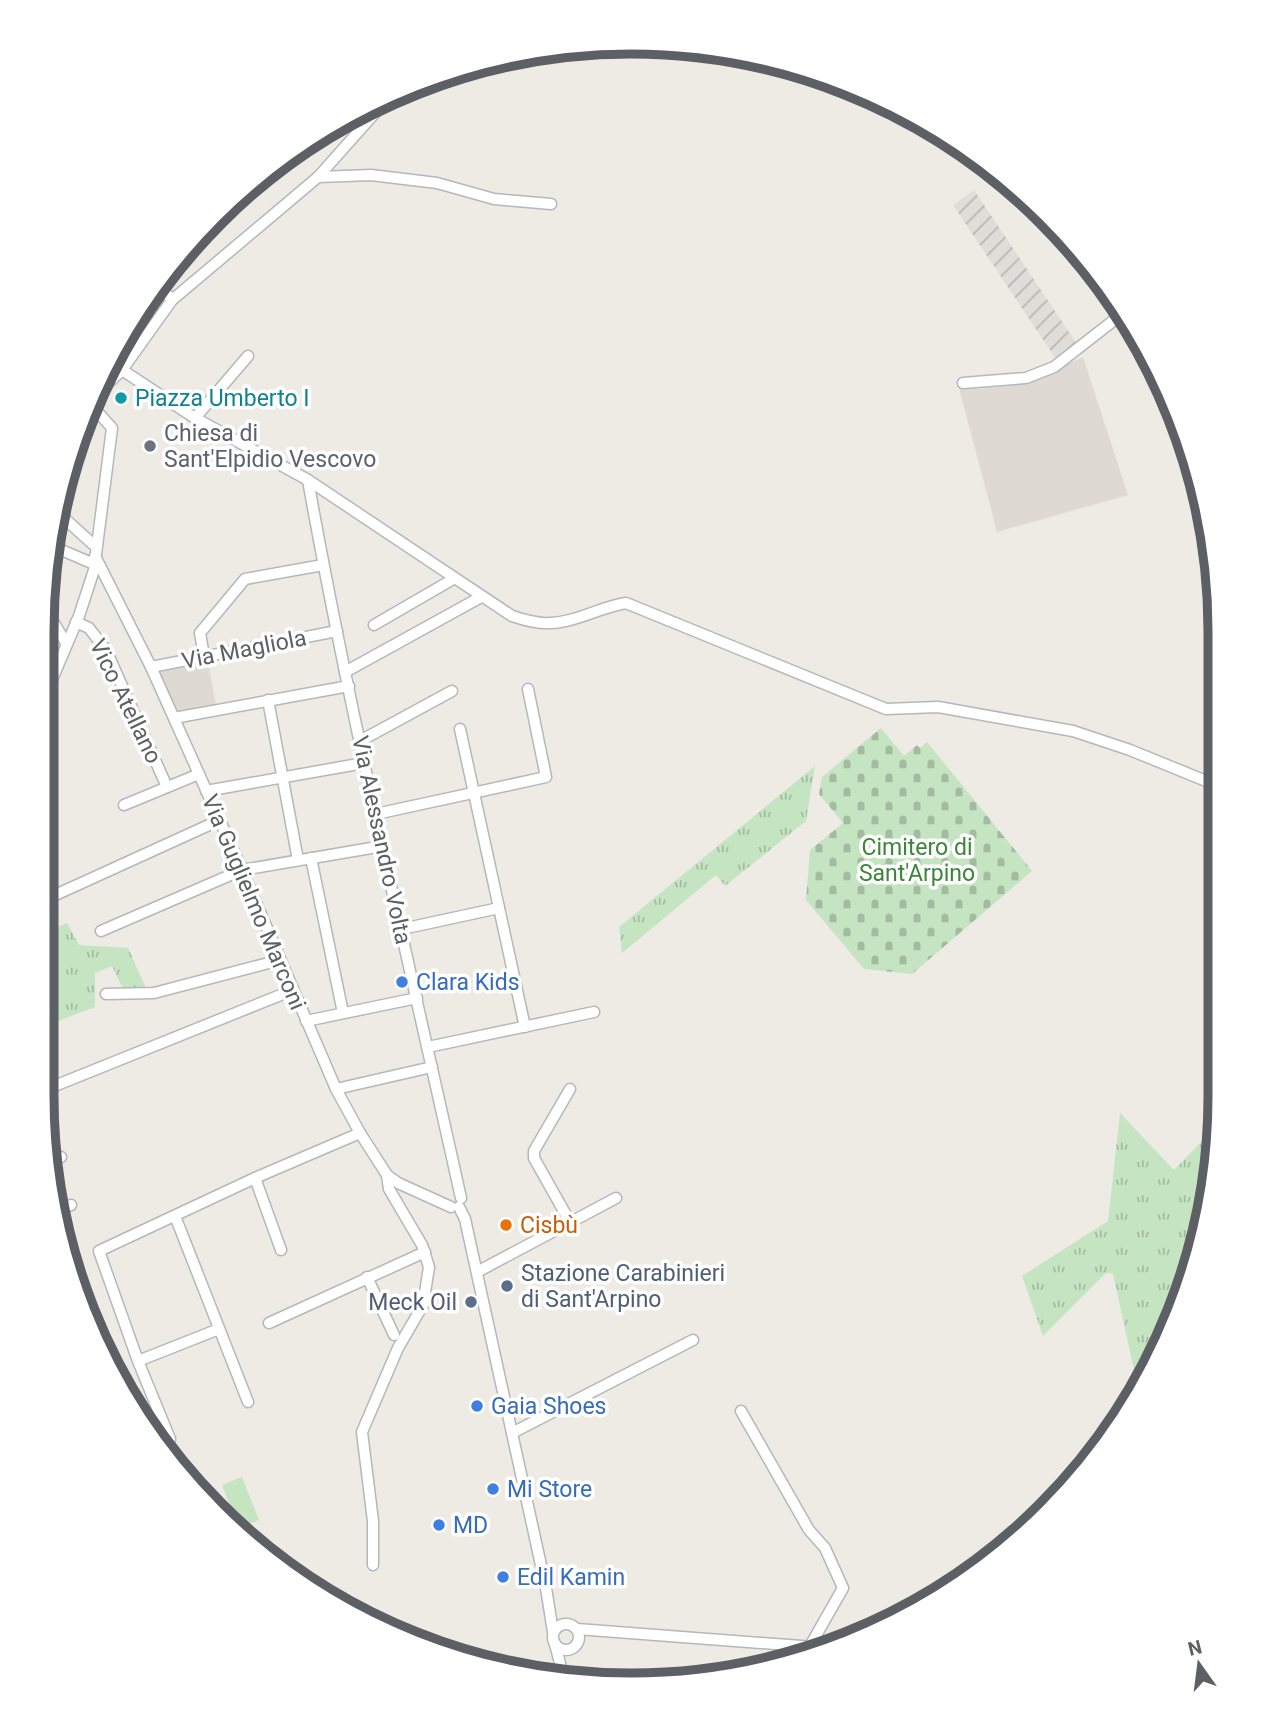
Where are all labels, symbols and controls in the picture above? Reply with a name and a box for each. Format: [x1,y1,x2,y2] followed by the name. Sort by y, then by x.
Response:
[135,385,310,412] place label: Piazza Umberto I
[113,390,129,406] marker: Piazza Umberto I
[164,420,376,473] place label: Chiesa di Sant'Elpidio Vescovo
[142,438,158,454] marker: Chiesa di Sant'Elpidio Vescovo
[179,624,309,675] street label: Via Magliola
[84,635,167,768] street label: Vico Atellano
[346,733,417,947] street label: Via Alessandro Volta
[196,790,311,1014] street label: Via Guglielmo Marconi
[859,834,975,887] park label: Cimitero di Sant'Arpino
[416,969,520,996] place label: Clara Kids
[394,974,410,990] marker: Clara Kids
[520,1212,578,1239] place label: Cisbù
[498,1217,514,1233] marker: Cisbù
[521,1260,725,1313] place label: Stazione Carabinieri di Sant'Arpino
[499,1278,515,1294] marker: Stazione Carabinieri di Sant'Arpino
[368,1289,457,1316] place label: Meck Oil
[463,1294,479,1310] marker: Meck Oil
[491,1393,607,1420] place label: Gaia Shoes
[469,1398,485,1414] marker: Gaia Shoes
[507,1476,592,1503] place label: Mi Store
[485,1481,501,1497] marker: Mi Store
[453,1512,488,1539] place label: MD
[431,1517,447,1533] marker: MD
[517,1564,625,1591] place label: Edil Kamin
[495,1569,511,1585] marker: Edil Kamin
[1164,1629,1234,1699] north arrow
[1186,1635,1204,1661] text: N

